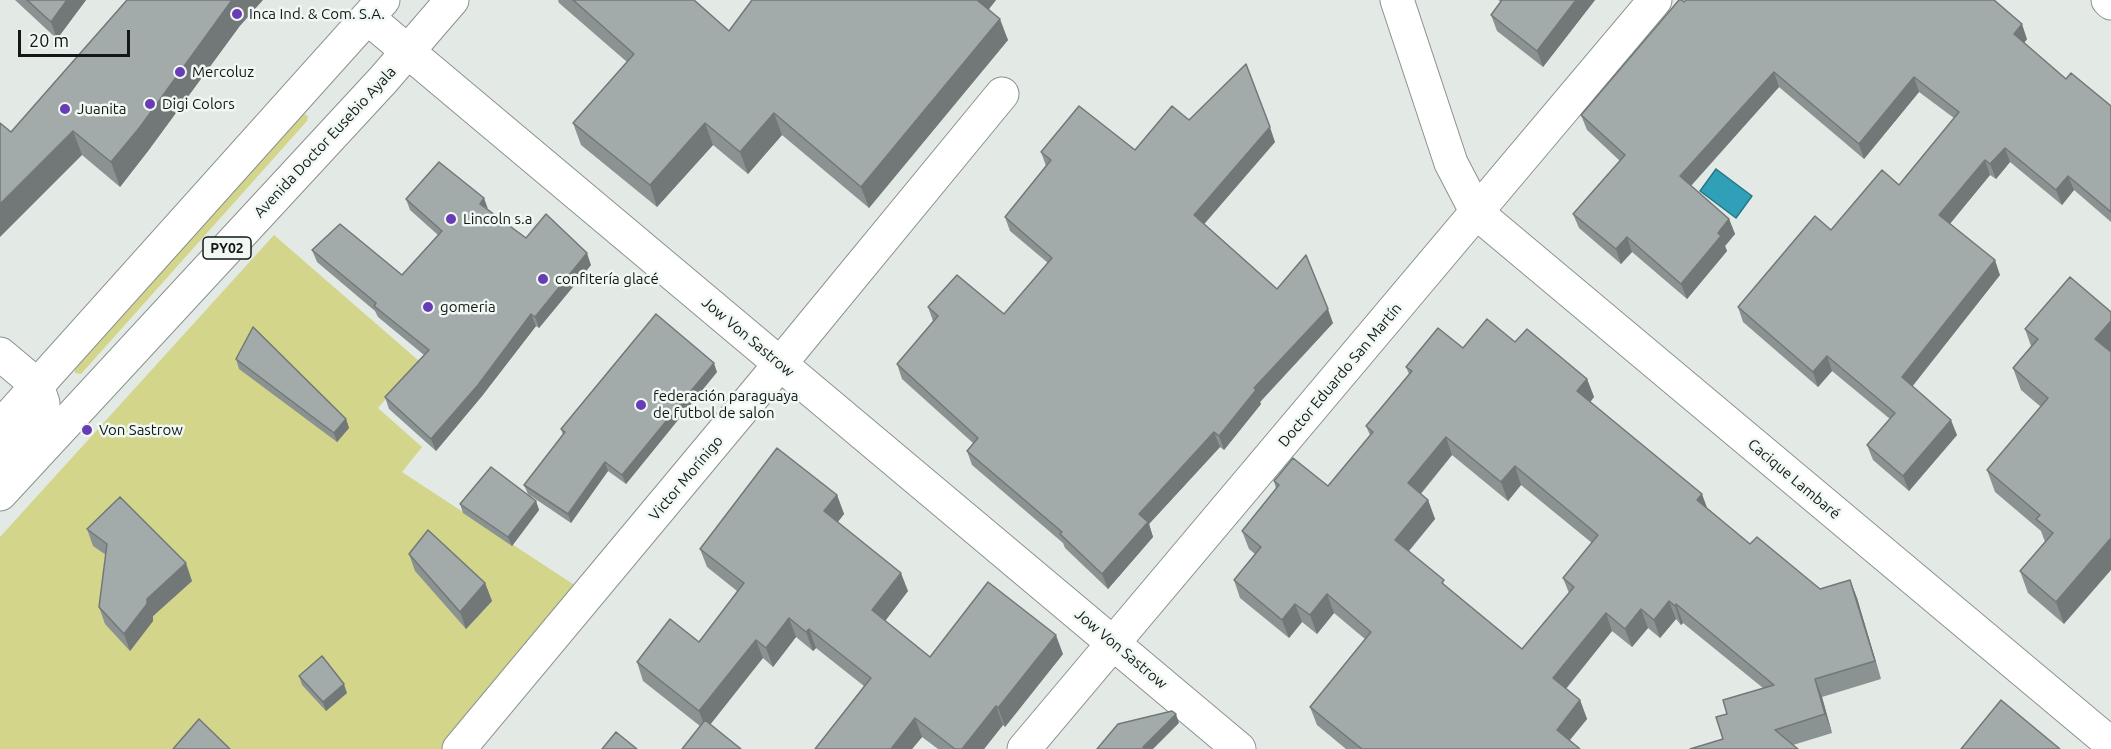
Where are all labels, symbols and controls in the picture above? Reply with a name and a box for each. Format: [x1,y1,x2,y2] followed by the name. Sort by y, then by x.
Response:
[249,5,385,23] place label: Inca Ind. & Com. S.A.
[230,7,244,21] marker: Inca Ind. & Com. S.A.
[21,18,134,56] scale bar
[29,30,69,50] text: 20 m
[192,63,254,81] place label: Mercoluz
[250,63,400,221] street label: Avenida Doctor Eusebio Ayala
[173,65,187,79] marker: Mercoluz
[162,95,235,113] place label: Digi Colors
[143,97,157,111] marker: Digi Colors
[77,100,126,118] place label: Juanita
[58,102,72,116] marker: Juanita
[463,210,532,228] place label: Lincoln s.a
[444,212,458,226] marker: Lincoln s.a
[203,237,251,259] road number: PY02
[555,270,659,288] place label: confitería glacé
[536,272,550,286] marker: confitería glacé
[698,293,798,381] street label: Jow Von Sastrow
[440,298,496,316] place label: gomeria
[1275,299,1405,451] street label: Doctor Eduardo San Martín
[421,300,435,314] marker: gomeria
[653,387,798,422] place label: federación paraguaya de futbol de salon
[634,398,648,412] marker: federación paraguaya de futbol de salon
[99,421,183,439] place label: Von Sastrow
[80,423,94,437] marker: Von Sastrow
[645,432,727,524] street label: Victor Morínigo
[1744,435,1844,523] street label: Cacique Lambaré
[1071,605,1171,693] street label: Jow Von Sastrow

